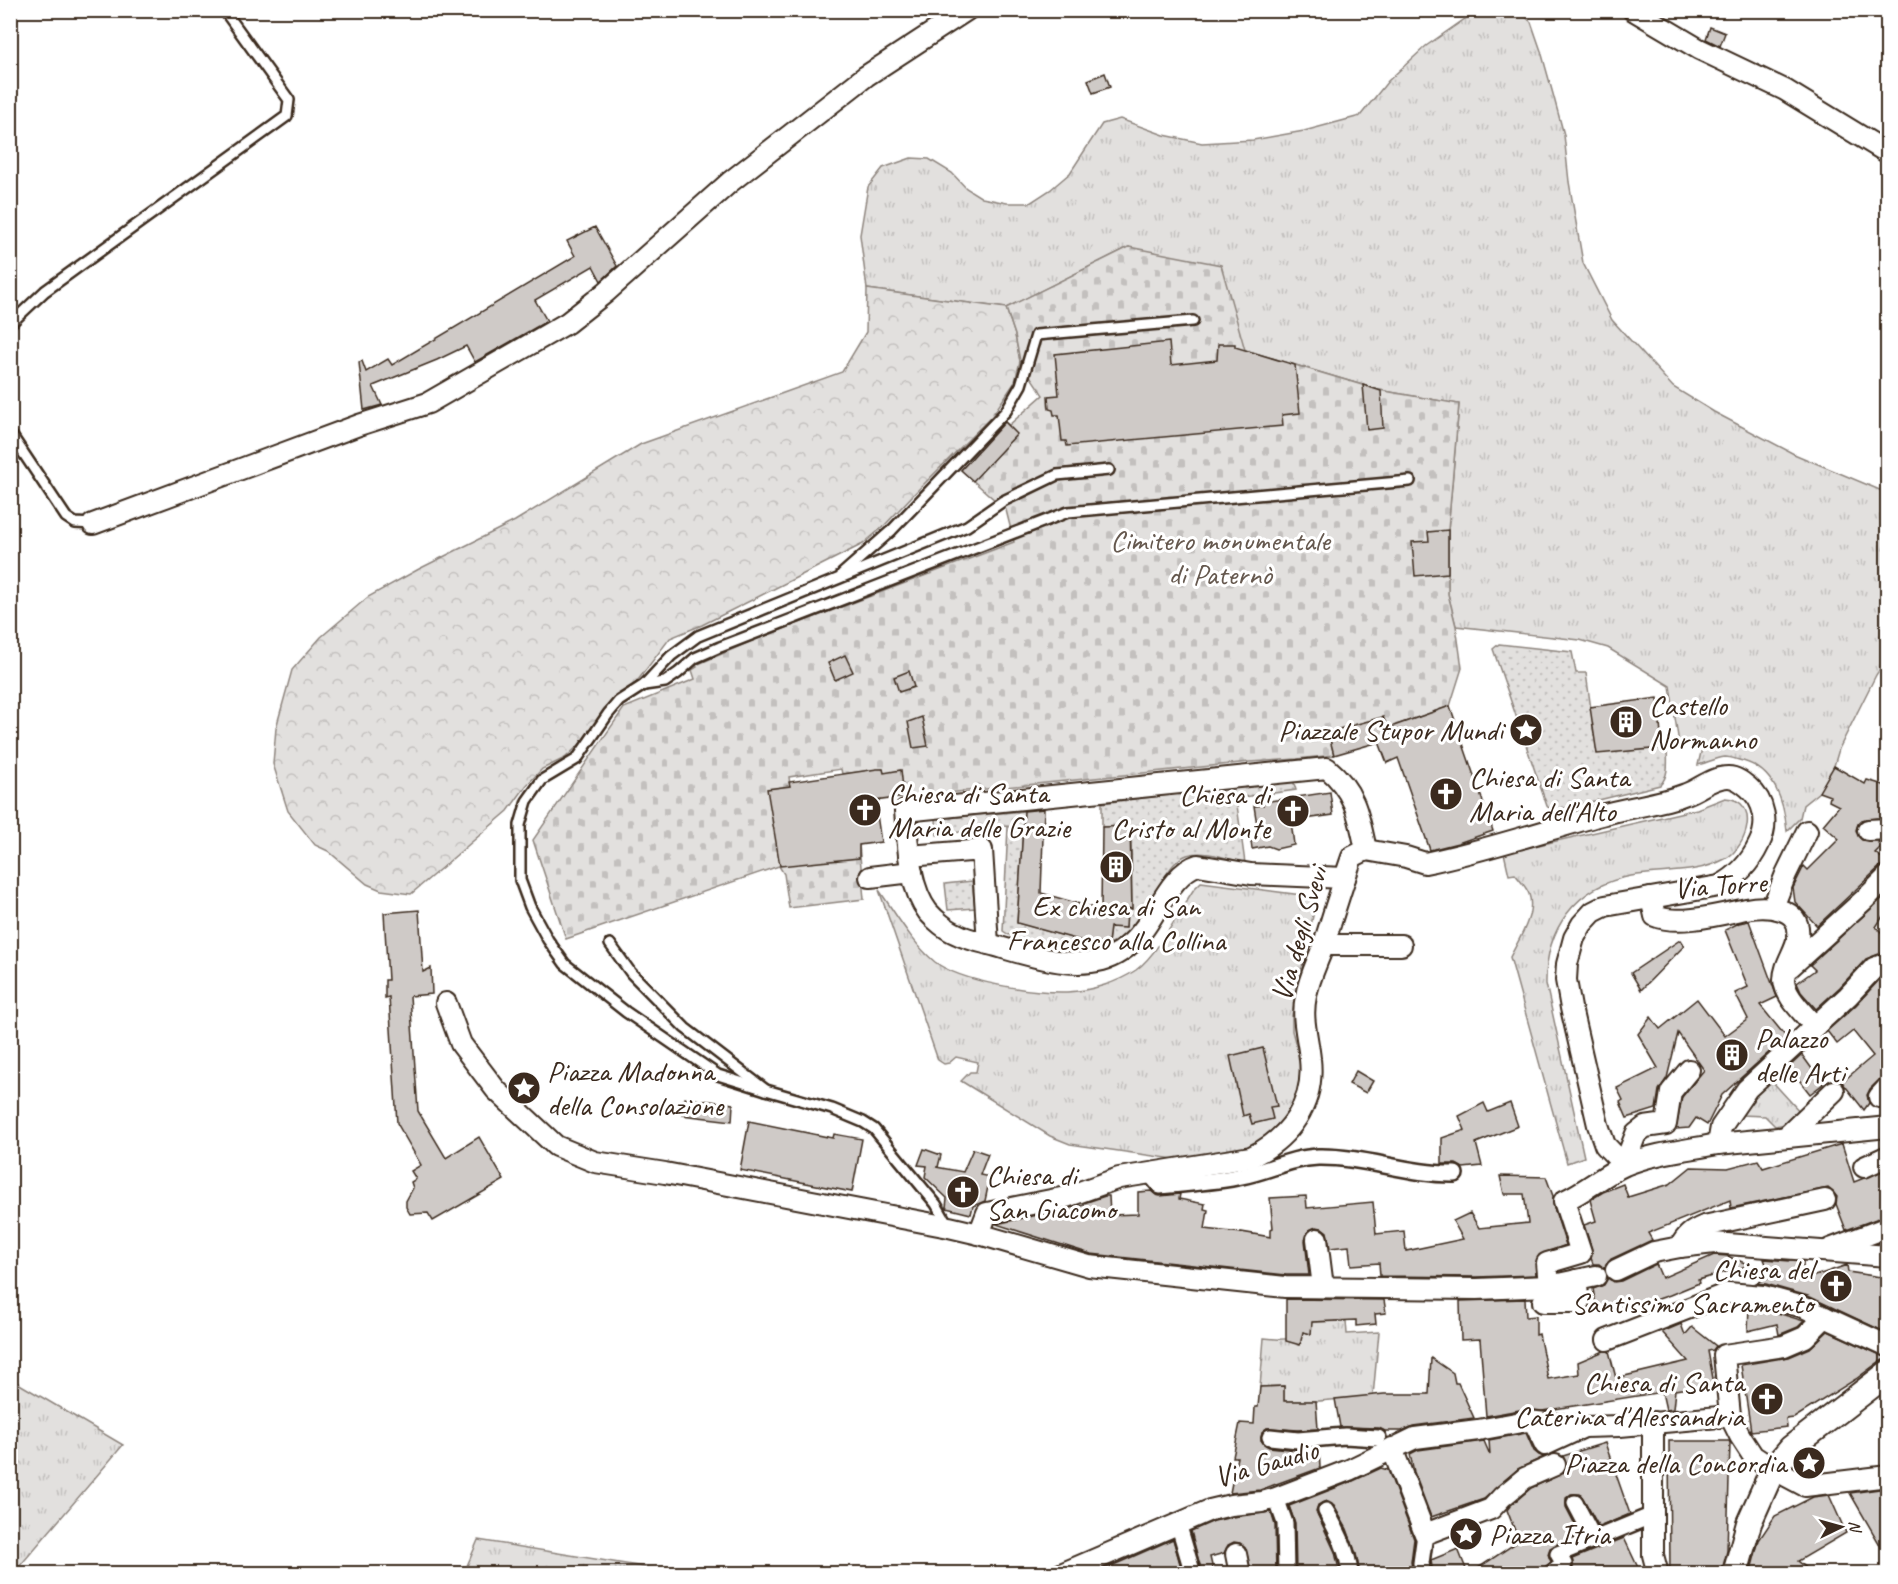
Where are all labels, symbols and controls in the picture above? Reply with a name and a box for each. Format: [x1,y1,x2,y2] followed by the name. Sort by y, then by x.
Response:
[1110,521,1332,593] park label: Cimitero monumentale di Paternò
[1649,686,1758,758] place label: Castello Normanno
[1608,704,1644,740] building icon: Castello Normanno
[1278,711,1506,749] place label: Piazzale Stupor Mundi
[1508,712,1544,748] place icon: Piazzale Stupor Mundi
[1469,758,1632,830] place label: Chiesa di Santa Maria dell'Alto
[888,774,1072,846] place label: Chiesa di Santa Maria delle Grazie
[1111,775,1273,847] place label: Chiesa di Cristo al Monte
[1428,776,1464,812] church icon: Chiesa di Santa Maria dell'Alto
[847,792,883,828] church icon: Chiesa di Santa Maria delle Grazie
[1275,793,1311,829] church icon: Chiesa di Cristo al Monte
[1098,849,1134,885] building icon: Ex chiesa di San Francesco alla Collina
[1262,859,1337,1006] street label: Via degli Svevi
[1672,863,1770,907] street label: Via Torre
[1007,887,1227,959] place label: Ex chiesa di San Francesco alla Collina
[1755,1019,1848,1091] place label: Palazzo delle Arti
[1714,1037,1750,1073] building icon: Palazzo delle Arti
[547,1052,725,1124] place label: Piazza Madonna della Consolazione
[506,1070,542,1106] place icon: Piazza Madonna della Consolazione
[986,1156,1119,1228] place label: Chiesa di San Giacomo
[945,1174,981,1210] church icon: Chiesa di San Giacomo
[1571,1250,1818,1322] place label: Chiesa del Santissimo Sacramento
[1818,1268,1854,1304] church icon: Chiesa del Santissimo Sacramento
[1514,1363,1747,1435] place label: Chiesa di Santa Caterina d'Alessandria
[1749,1381,1785,1417] church icon: Chiesa di Santa Caterina d'Alessandria
[1210,1430,1324,1496] street label: Via Gaudio
[1564,1444,1789,1482] place label: Piazza della Concordia
[1791,1445,1827,1481] place icon: Piazza della Concordia
[1811,1497,1871,1557] north arrow
[1489,1515,1612,1553] place label: Piazza Itria
[1448,1516,1484,1552] place icon: Piazza Itria
[1845,1520,1866,1535] text: N

